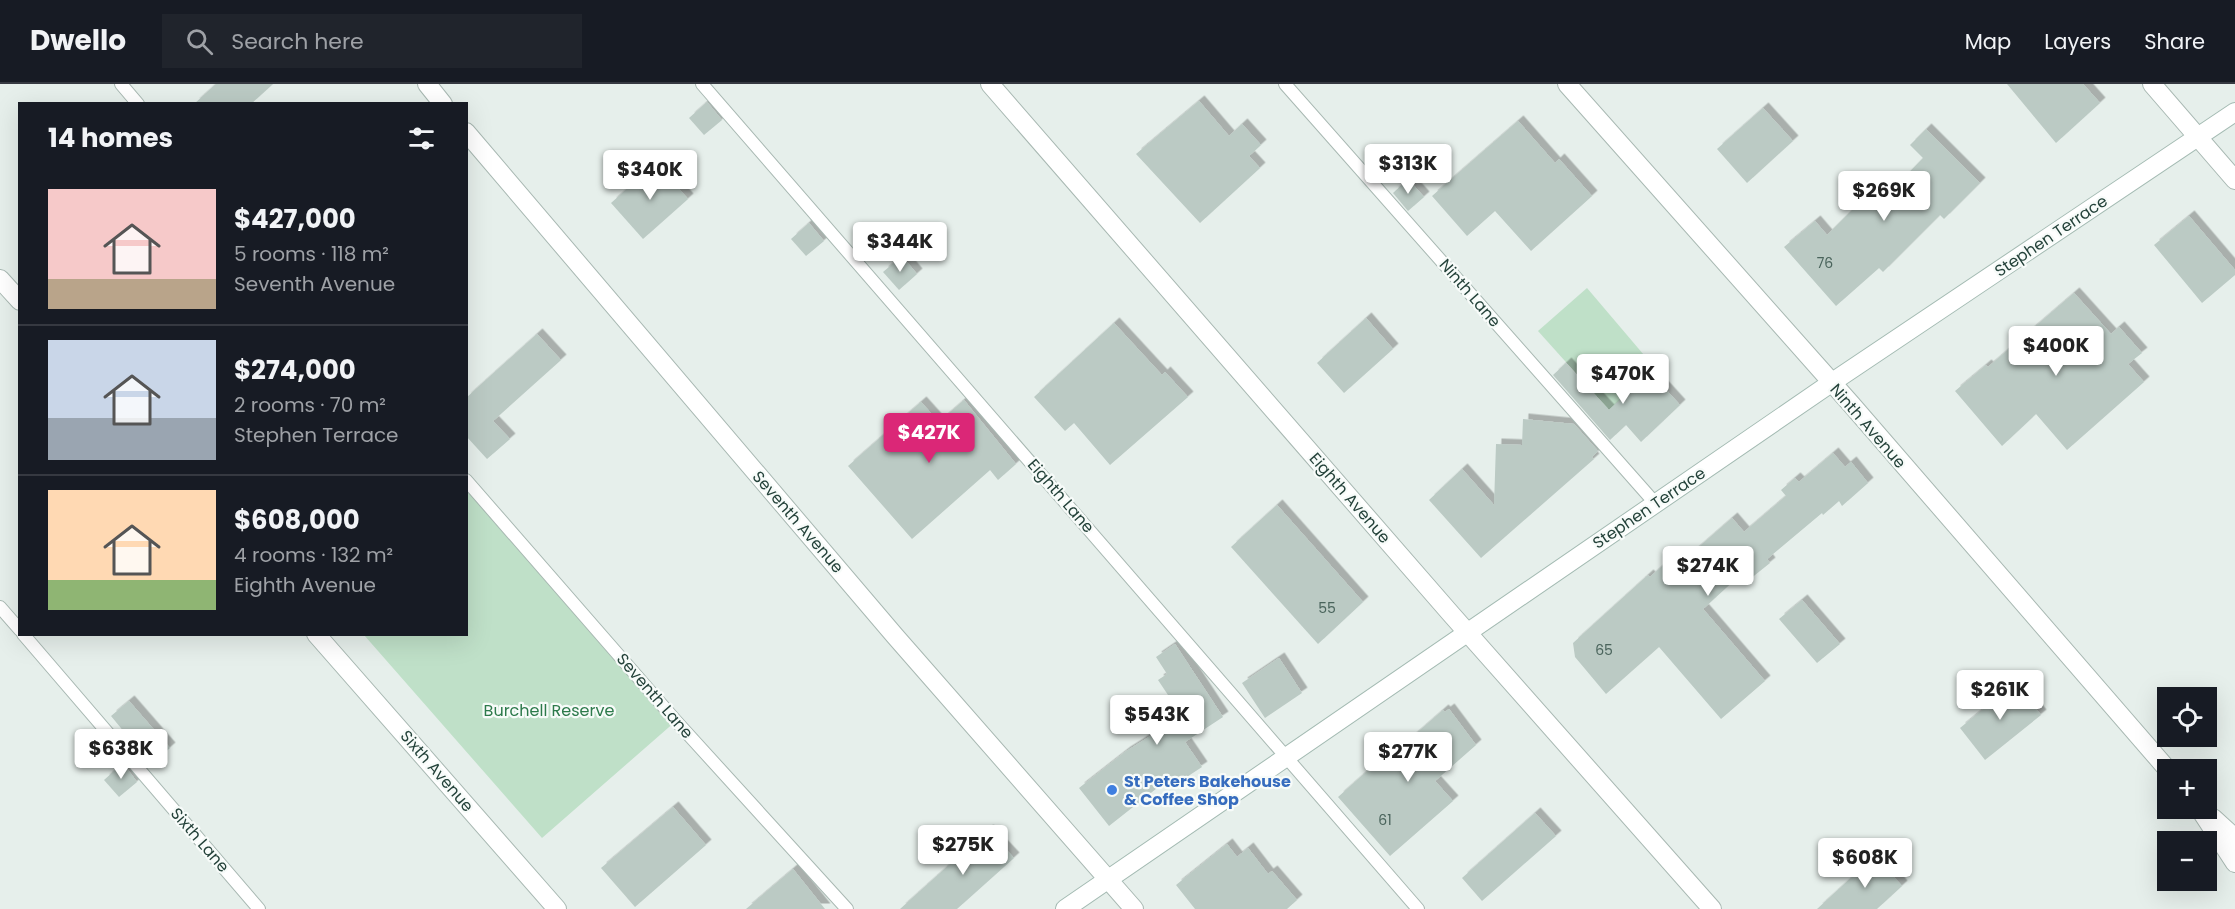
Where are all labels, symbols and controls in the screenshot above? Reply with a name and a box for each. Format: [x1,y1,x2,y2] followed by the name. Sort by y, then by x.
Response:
[162,14,582,68] search box
[30,21,126,60] text: Dwello
[183,25,216,58] icon: search
[231,26,364,57] text: Search here
[1965,27,2011,56] text: Map
[2044,27,2111,56] text: Layers
[2144,27,2205,56] text: Share
[48,120,173,156] text: 14 homes
[405,122,438,155] icon: filters
[1366,144,1450,195] pin: $313K
[1379,149,1437,177] text: $313K
[608,150,692,201] pin: $340K
[617,155,683,183] text: $340K
[1842,171,1926,222] pin: $269K
[1852,176,1916,204] text: $269K
[1990,190,2112,282] street label: Stephen Terrace
[234,201,356,237] text: $427,000
[96,213,168,285] icon: home
[858,222,942,273] pin: $344K
[867,227,933,255] text: $344K
[234,240,389,268] text: 5 rooms · 118 m²
[1817,253,1833,273] house number: 76
[1434,254,1506,332] street label: Ninth Lane
[234,270,395,298] text: Seventh Avenue
[2014,326,2098,377] pin: $400K
[2023,331,2089,359] text: $400K
[234,352,356,388] text: $274,000
[1581,354,1665,405] pin: $470K
[1591,359,1655,387] text: $470K
[96,364,168,436] icon: home
[1825,379,1911,474] street label: Ninth Avenue
[234,391,386,419] text: 2 rooms · 70 m²
[887,413,971,464] pin: $427K
[898,418,960,446] text: $427K
[234,421,398,449] text: Stephen Terrace
[1304,448,1396,548] street label: Eighth Avenue
[1022,454,1100,538] street label: Eighth Lane
[1588,462,1710,554] street label: Stephen Terrace
[747,466,849,578] street label: Seventh Avenue
[234,502,360,538] text: $608,000
[96,514,168,586] icon: home
[234,541,393,569] text: 4 rooms · 132 m²
[1666,546,1750,597] pin: $274K
[1677,551,1739,579] text: $274K
[234,571,376,599] text: Eighth Avenue
[1318,598,1336,618] house number: 55
[1595,640,1613,660] house number: 65
[611,648,699,744] street label: Seventh Lane
[1958,670,2042,721] pin: $261K
[1971,675,2029,703] text: $261K
[2157,687,2217,891] map controls
[2157,687,2217,747] button: locate
[1115,695,1199,746] pin: $543K
[484,699,614,722] park label: Burchell Reserve
[1124,700,1190,728] text: $543K
[395,725,479,817] street label: Sixth Avenue
[79,729,163,780] pin: $638K
[1366,732,1450,783] pin: $277K
[89,734,153,762] text: $638K
[1378,737,1438,765] text: $277K
[2157,759,2217,819] button: +
[1124,770,1291,811] place label: St Peters Bakehouse & Coffee Shop
[1105,783,1119,797] marker: St Peters Bakehouse & Coffee Shop
[165,803,235,877] street label: Sixth Lane
[1378,810,1392,830] house number: 61
[921,825,1005,876] pin: $275K
[932,830,994,858] text: $275K
[2157,831,2217,891] button: −
[1823,838,1907,889] pin: $608K
[1832,843,1898,871] text: $608K

